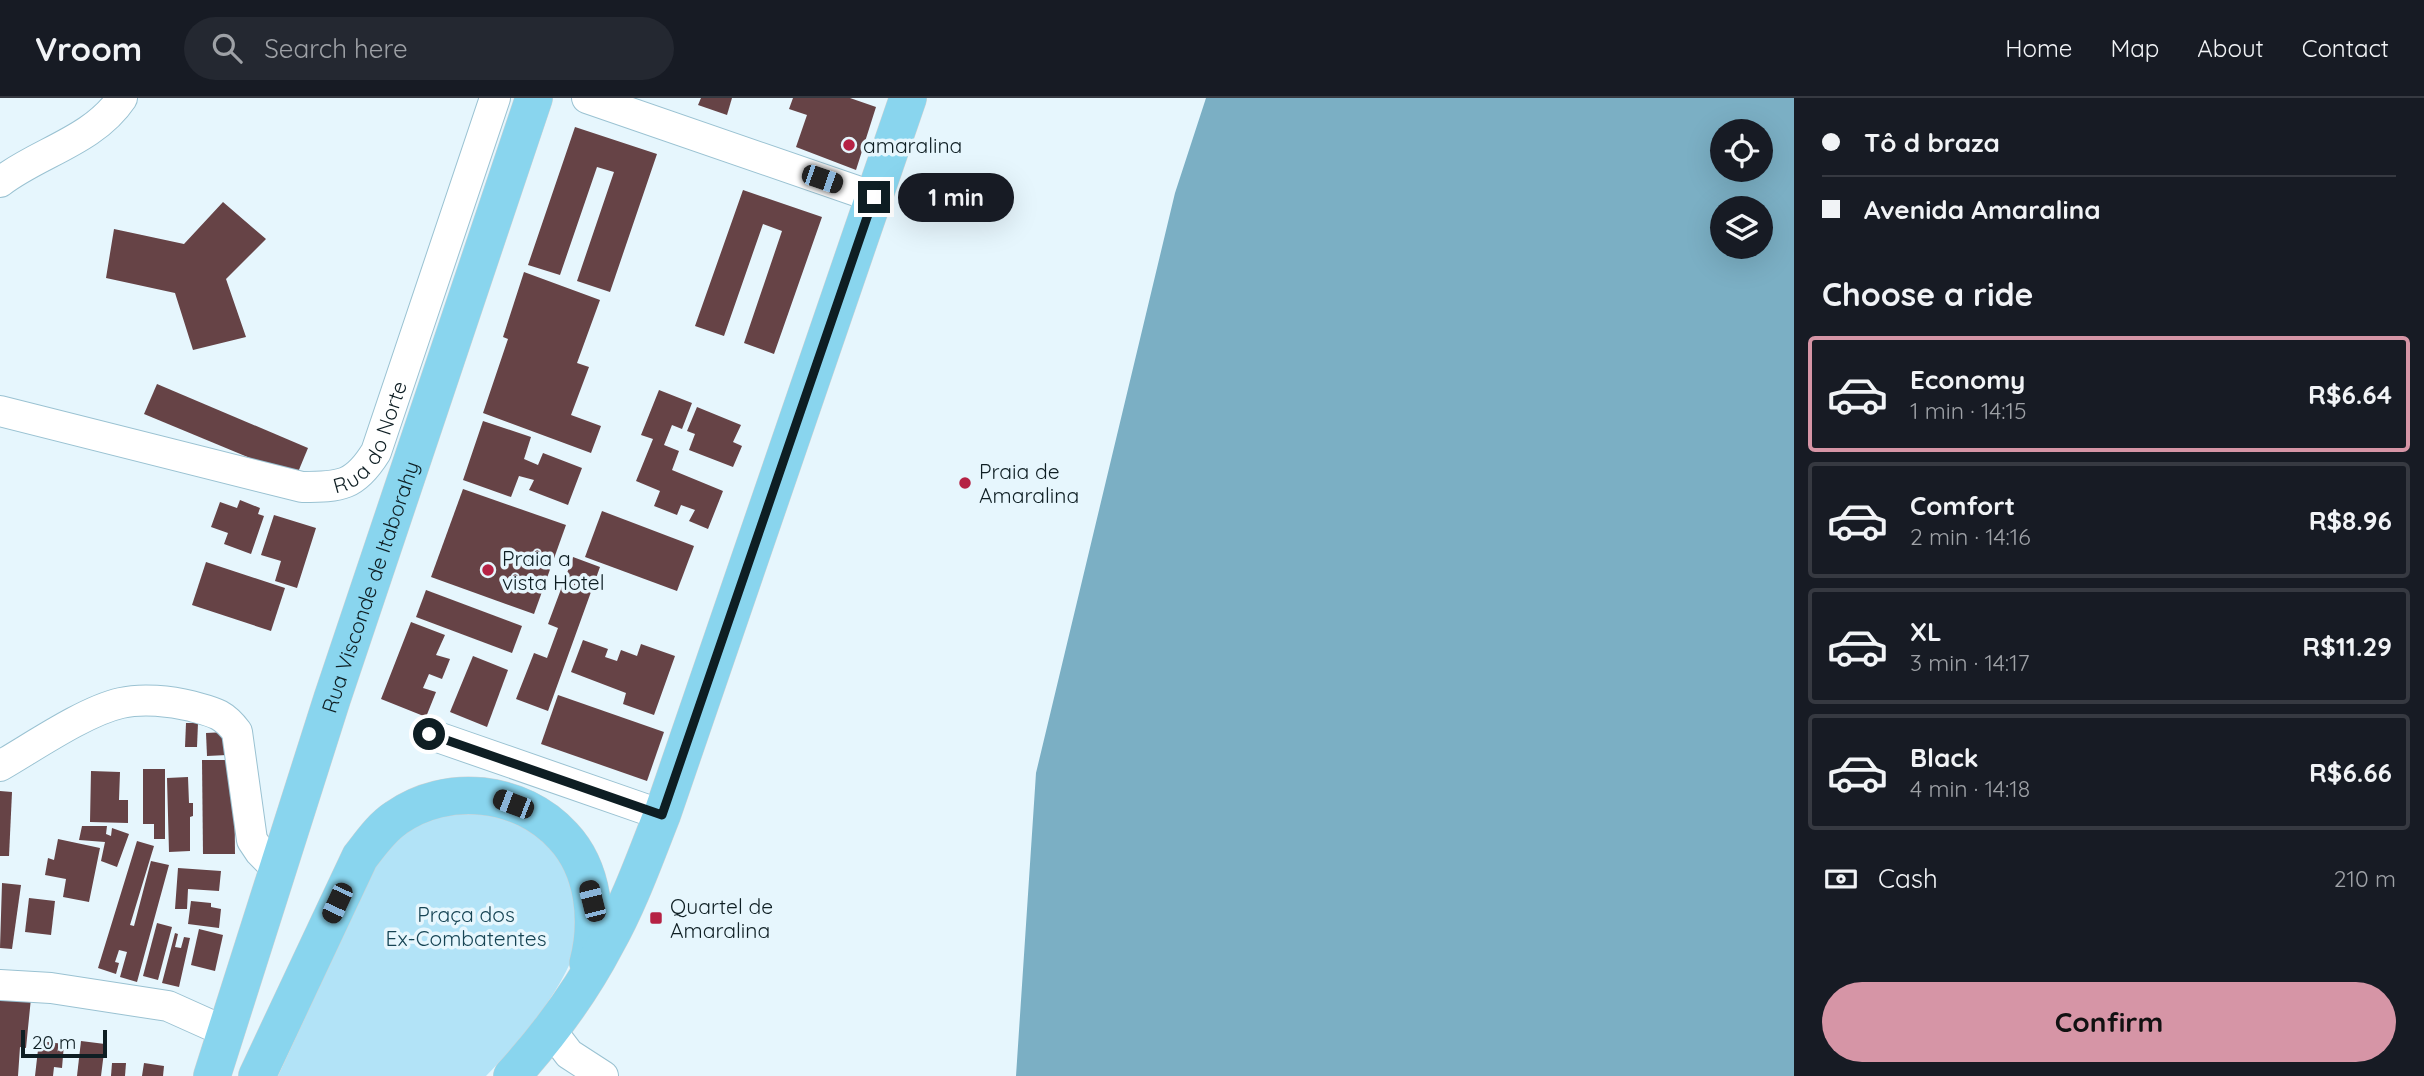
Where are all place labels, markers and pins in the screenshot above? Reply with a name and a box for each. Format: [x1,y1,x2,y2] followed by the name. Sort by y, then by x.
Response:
[863,132,962,158] place label: amaralina
[841,137,857,153] marker: amaralina
[979,458,1079,508] place label: Praia de Amaralina
[957,475,973,491] marker: Praia de Amaralina
[502,545,605,595] place label: Praia a vista Hotel
[480,562,496,578] marker: Praia a vista Hotel
[670,893,773,943] place label: Quartel de Amaralina
[648,910,664,926] marker: Quartel de Amaralina

